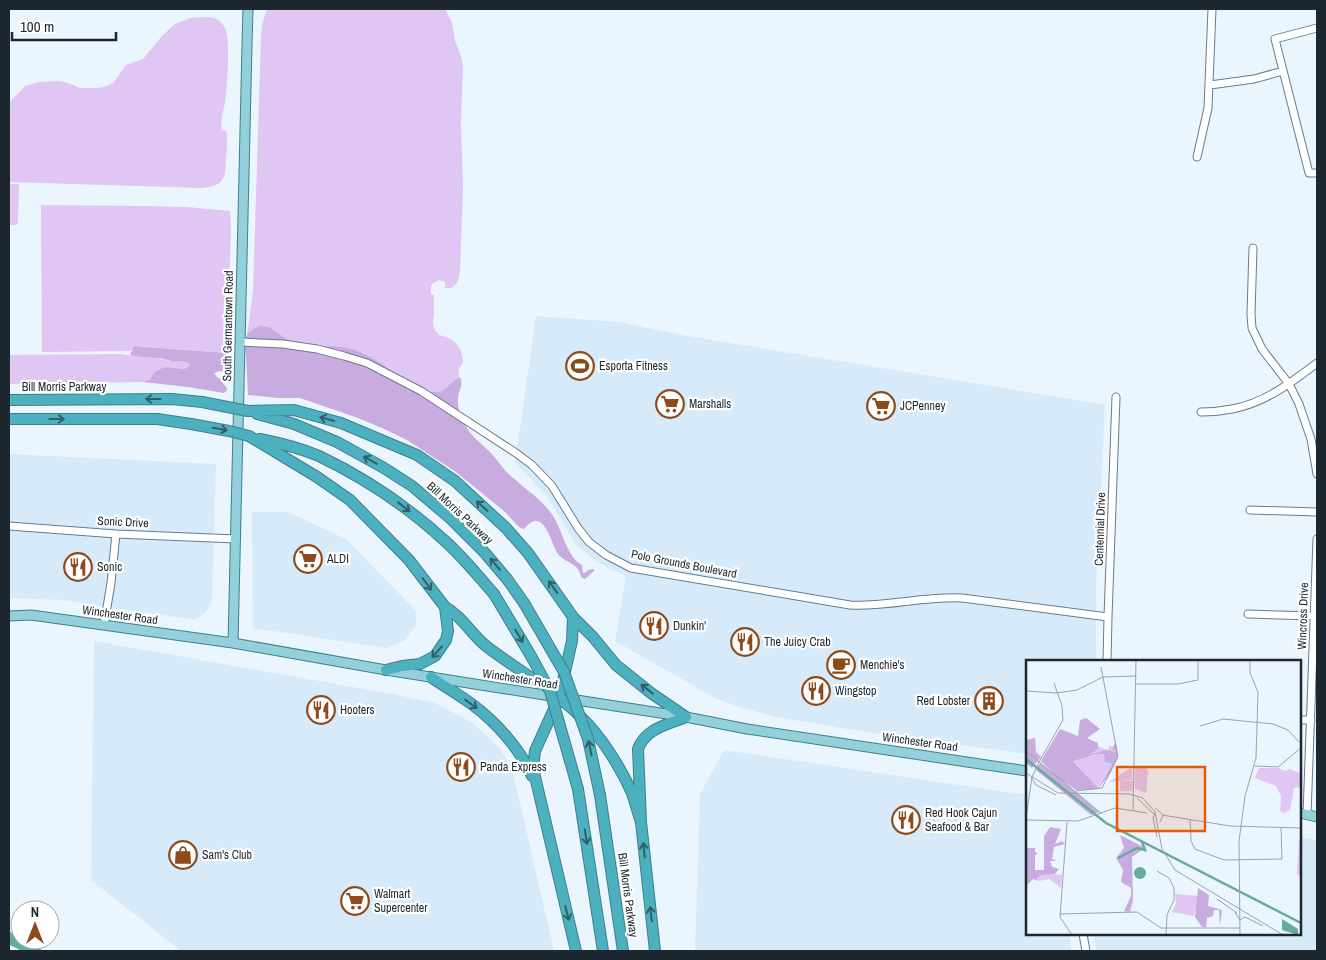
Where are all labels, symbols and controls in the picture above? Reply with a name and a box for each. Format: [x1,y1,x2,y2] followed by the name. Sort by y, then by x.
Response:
[12,10,116,42] scale bar
[20,16,54,37] text: 100 m
[219,270,237,382] street label: South Germantown Road
[565,351,595,381] sports icon: Esporta Fitness
[599,358,668,374] place label: Esporta Fitness
[22,379,106,395] street label: Bill Morris Parkway
[655,389,685,419] supermarket icon: Marshalls
[866,391,896,421] supermarket icon: JCPenney
[145,394,162,404] one-way arrow
[689,396,731,412] place label: Marshalls
[900,398,945,414] place label: JCPenney
[319,413,335,423] one-way arrow
[49,414,65,424] one-way arrow
[212,424,228,434] one-way arrow
[364,455,378,465] one-way arrow
[424,478,497,548] street label: Bill Morris Parkway
[1091,492,1109,566] street label: Centennial Drive
[475,500,488,511] one-way arrow
[397,501,410,512] one-way arrow
[97,513,149,531] street label: Sonic Drive
[293,544,323,574] supermarket icon: ALDI
[630,546,738,582] street label: Polo Grounds Boulevard
[326,551,349,567] place label: ALDI
[63,552,93,582] restaurant icon: Sonic
[489,558,500,571] one-way arrow
[97,559,122,575] place label: Sonic
[421,577,432,590] one-way arrow
[548,580,558,594] one-way arrow
[1294,582,1312,650] street label: Wincross Drive
[81,602,159,628] street label: Winchester Road
[639,611,669,641] restaurant icon: Dunkin'
[673,618,706,634] place label: Dunkin'
[730,627,760,657] restaurant icon: The Juicy Crab
[515,628,525,642] one-way arrow
[764,634,831,650] place label: The Juicy Crab
[431,646,443,658] one-way arrow
[826,650,856,680] cafe icon: Menchie's
[860,657,905,673] place label: Menchie's
[1026,660,1301,935] inset map
[481,665,559,693] street label: Winchester Road
[801,676,831,706] restaurant icon: Wingstop
[835,683,877,699] place label: Wingstop
[640,684,654,694] one-way arrow
[974,686,1004,716] building icon: Red Lobster
[916,693,971,709] place label: Red Lobster
[306,695,336,725] restaurant icon: Hooters
[464,699,477,710] one-way arrow
[340,702,375,718] place label: Hooters
[881,729,959,755] street label: Winchester Road
[584,740,594,756] one-way arrow
[446,752,476,782] restaurant icon: Panda Express
[480,759,547,775] place label: Panda Express
[891,805,921,835] restaurant icon: Red Hook Cajun Seafood & Bar
[925,805,997,835] place label: Red Hook Cajun Seafood & Bar
[581,829,591,845] one-way arrow
[168,840,198,870] shop icon: Sam's Club
[639,842,648,858] one-way arrow
[202,847,252,863] place label: Sam's Club
[614,852,642,938] street label: Bill Morris Parkway
[340,886,370,916] supermarket icon: Walmart Supercenter
[374,886,428,916] place label: Walmart Supercenter
[10,900,60,950] north arrow
[31,903,39,921] text: N
[563,904,572,920] one-way arrow
[646,907,656,923] one-way arrow

